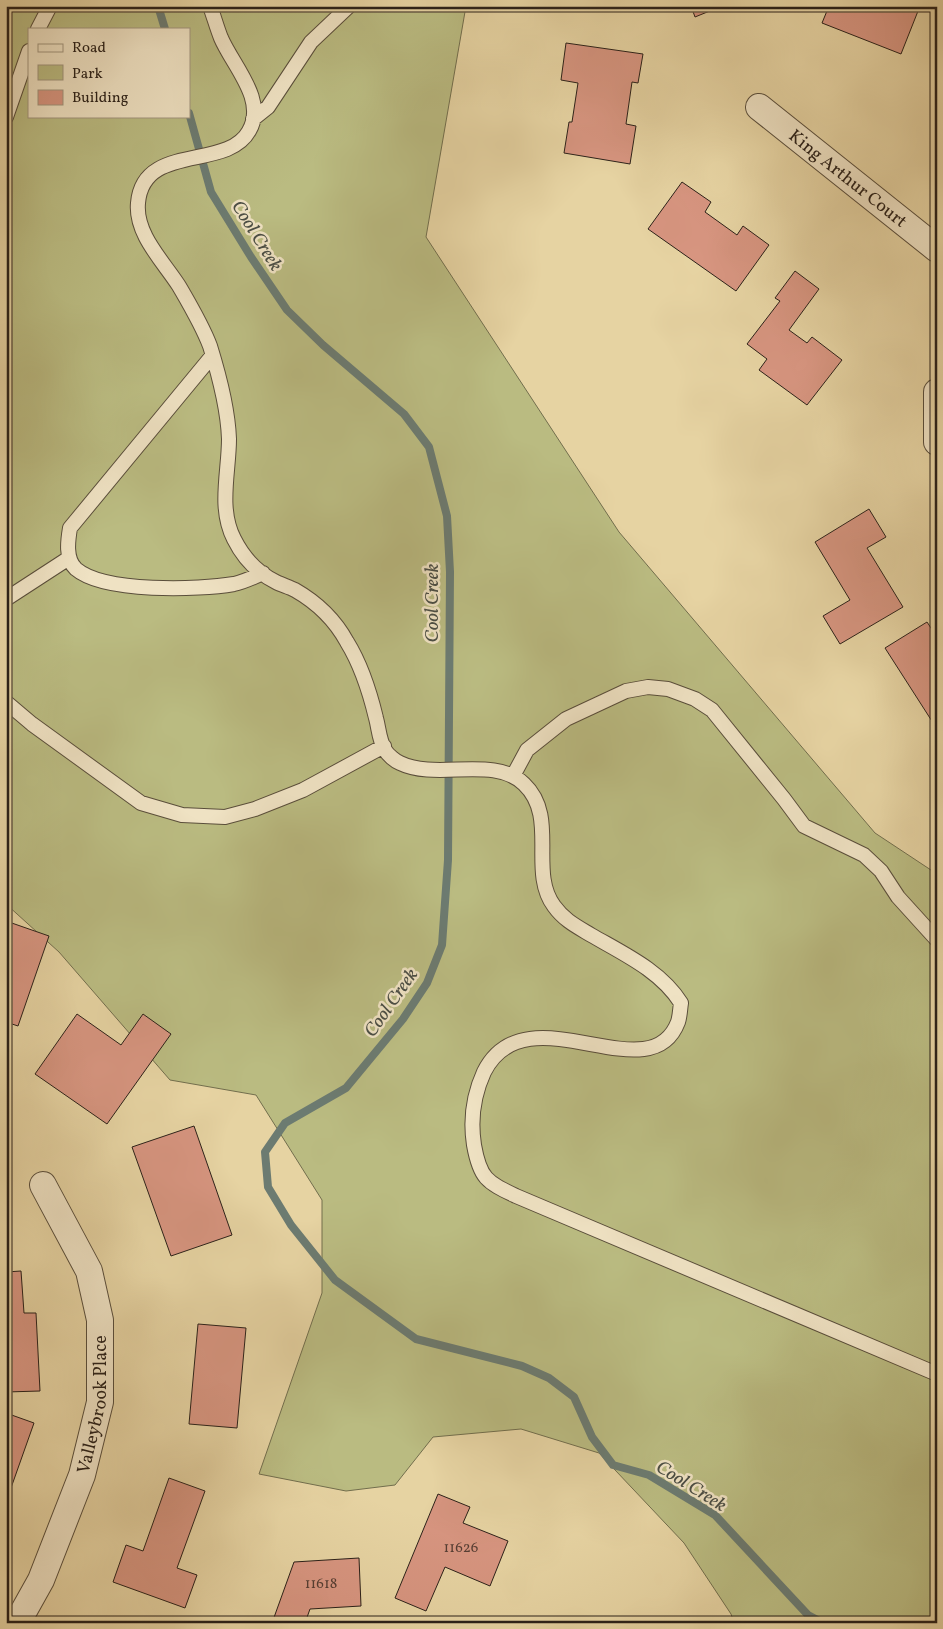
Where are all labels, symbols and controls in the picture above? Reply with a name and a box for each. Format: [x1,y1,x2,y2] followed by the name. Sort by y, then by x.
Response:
[28,28,190,118] legend
[72,38,106,59] text: Road
[72,64,103,85] text: Park
[72,88,129,109] text: Building
[783,124,912,234] street label: King Arthur Court
[224,196,288,277] water label: Cool Creek
[420,563,446,642] water label: Cool Creek
[358,963,425,1043] water label: Cool Creek
[72,1335,114,1476] street label: Valleybrook Place
[651,1455,731,1519] water label: Cool Creek
[444,1538,478,1559] house number: 11626
[305,1574,337,1595] house number: 11618

